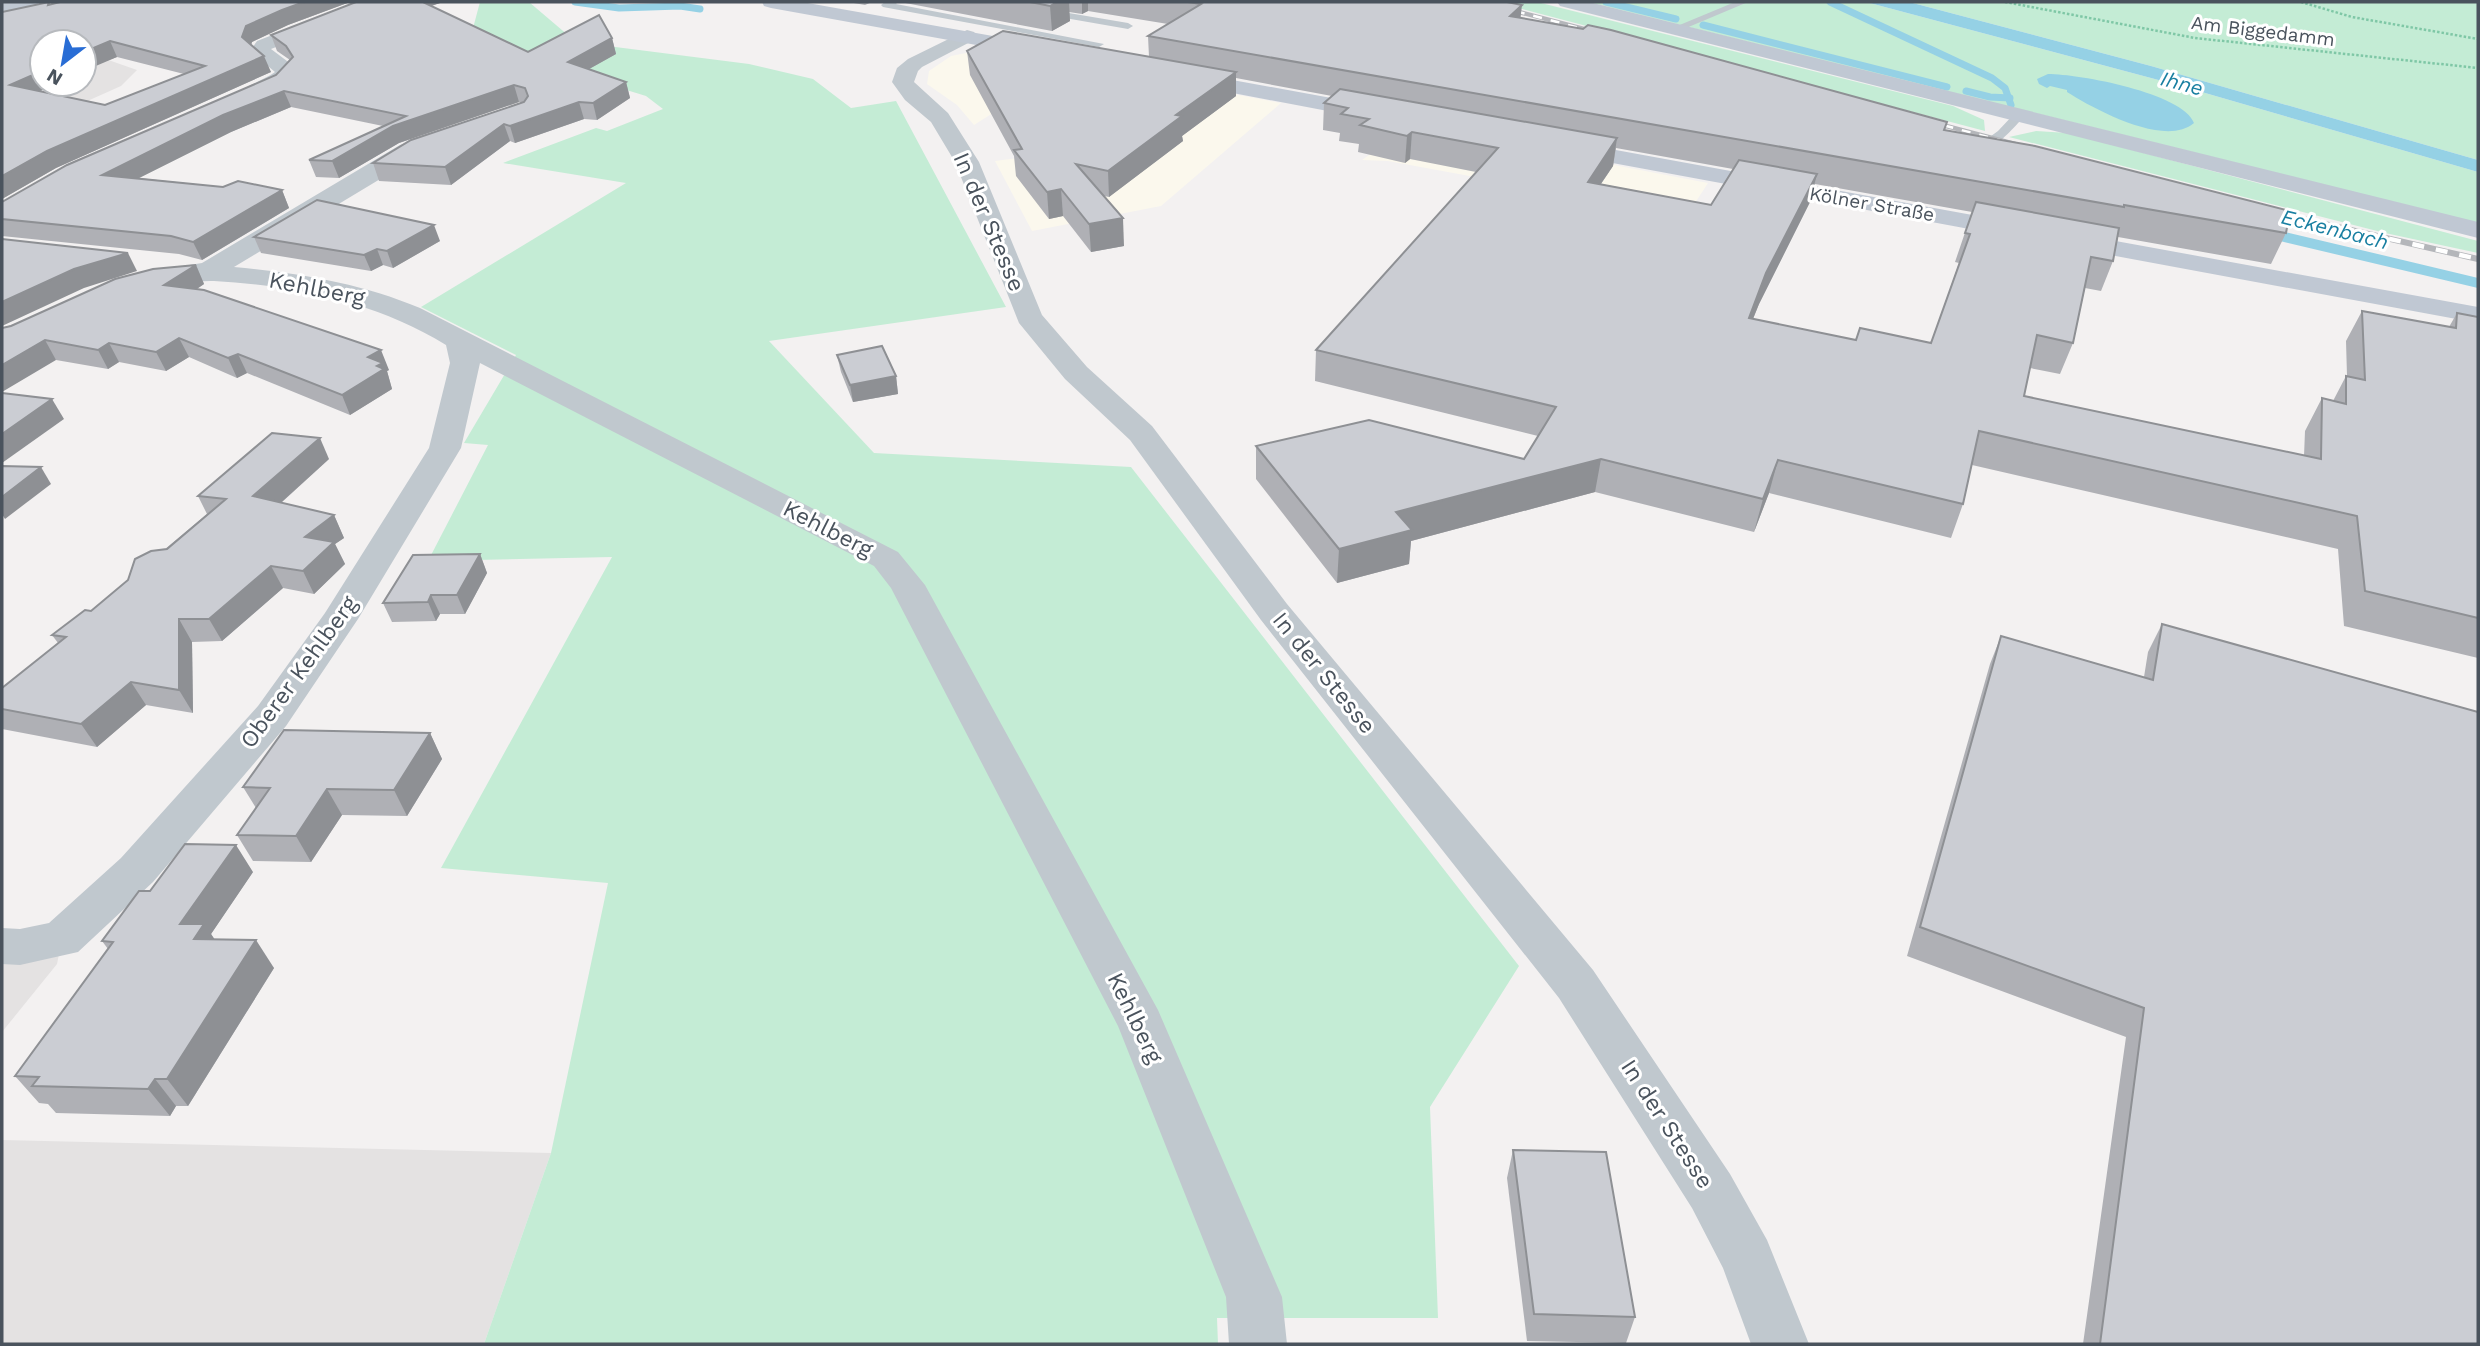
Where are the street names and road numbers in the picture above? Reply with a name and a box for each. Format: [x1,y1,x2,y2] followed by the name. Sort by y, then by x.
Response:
[2190,11,2336,51] street label: Am Biggedamm
[948,148,1030,296] street label: In der Stesse
[1808,182,1936,226] street label: Kölner Straße
[267,266,368,312] street label: Kehlberg
[778,495,878,563] street label: Kehlberg
[235,590,364,753] street label: Oberer Kehlberg
[1267,607,1381,739] street label: In der Stesse
[1102,968,1169,1068] street label: Kehlberg
[1615,1054,1719,1194] street label: In der Stesse

